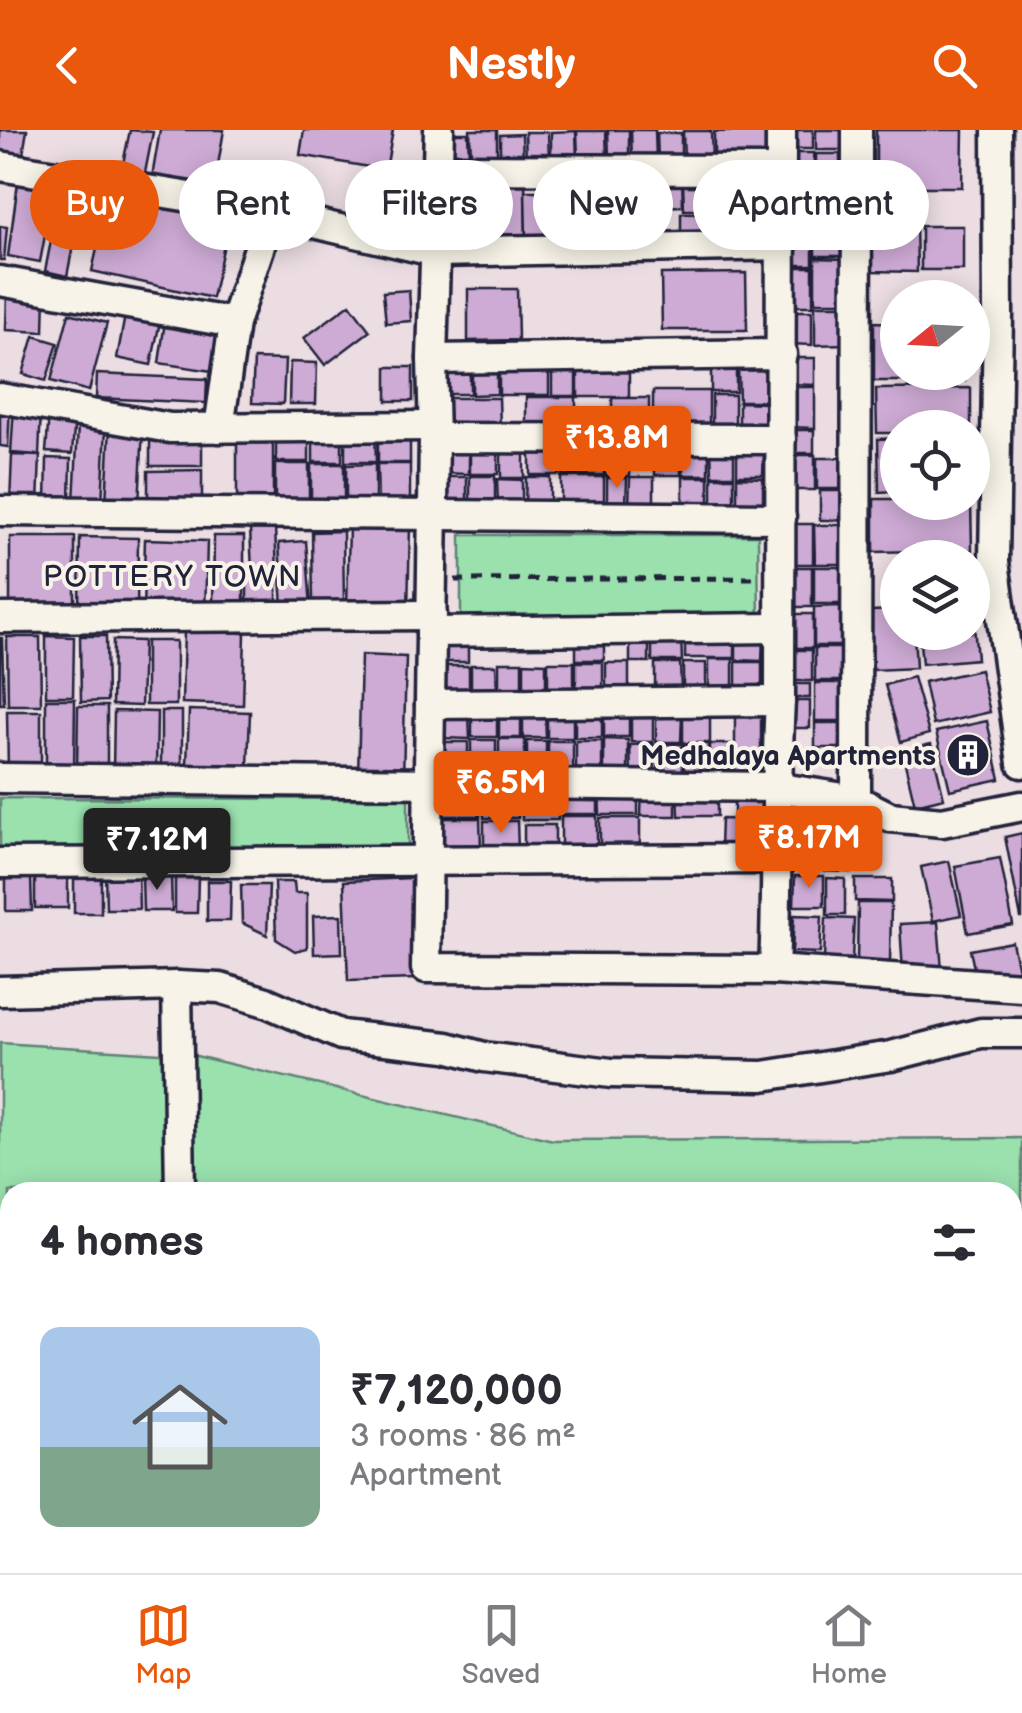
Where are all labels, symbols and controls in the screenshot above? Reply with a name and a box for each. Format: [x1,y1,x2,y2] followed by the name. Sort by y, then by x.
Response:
[40,38,95,93] icon: back
[447,38,575,93] text: Nestly
[927,38,982,93] icon: search
[30,160,159,250] chip: Buy
[179,160,325,250] chip: Rent
[345,160,513,250] chip: Filters
[533,160,673,250] chip: New
[693,160,929,250] chip: Apartment
[880,280,990,390] north arrow
[880,280,990,650] map controls
[536,406,698,491] pin: ₹13.8M
[880,410,990,520] button: locate
[565,419,669,458] text: ₹13.8M
[880,540,990,650] button: layers
[43,559,303,595] district label: POTTERY TOWN
[945,732,991,778] building icon: Medhalaya Apartments
[640,740,936,773] place label: Medhalaya Apartments
[431,751,571,836] pin: ₹6.5M
[456,764,546,803] text: ₹6.5M
[728,806,890,891] pin: ₹8.17M
[76,808,238,893] pin: ₹7.12M
[757,819,861,858] text: ₹8.17M
[105,821,209,860] text: ₹7.12M
[927,1215,982,1270] icon: filters
[40,1217,204,1268] text: 4 homes
[350,1366,563,1417] text: ₹7,120,000
[120,1367,240,1487] icon: home
[350,1417,576,1456] text: 3 rooms · 86 m²
[350,1456,501,1495] text: Apartment
[135,1598,191,1691] tab: Map
[462,1598,540,1691] tab: Saved
[811,1598,887,1691] tab: Home

